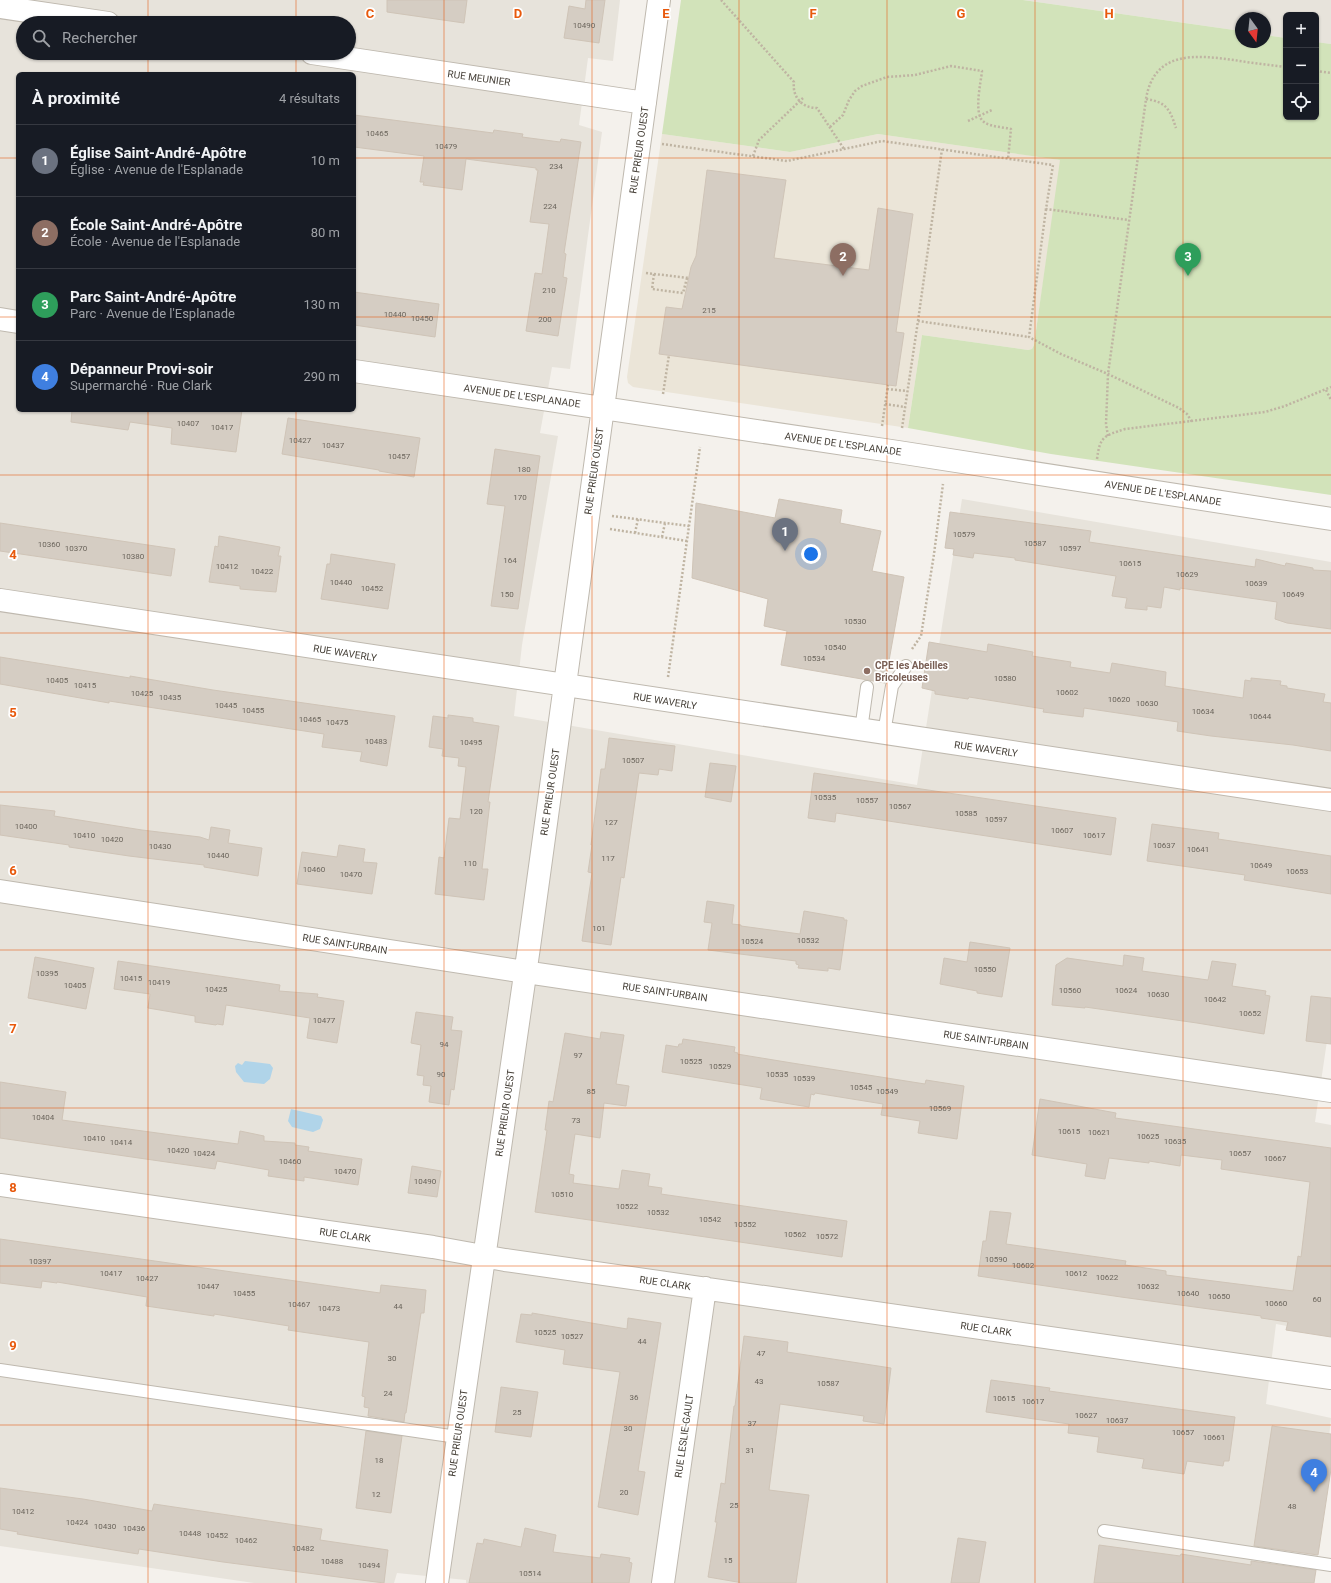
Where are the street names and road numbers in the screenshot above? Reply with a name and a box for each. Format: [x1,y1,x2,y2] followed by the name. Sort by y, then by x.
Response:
[447,68,511,88] street label: RUE MEUNIER
[627,106,651,194] street label: RUE PRIEUR OUEST
[463,382,581,410] street label: AVENUE DE L'ESPLANADE
[582,427,606,515] street label: RUE PRIEUR OUEST
[784,430,902,458] street label: AVENUE DE L'ESPLANADE
[1104,478,1222,508] street label: AVENUE DE L'ESPLANADE
[313,643,377,663] street label: RUE WAVERLY
[633,691,697,711] street label: RUE WAVERLY
[954,739,1018,759] street label: RUE WAVERLY
[538,748,562,836] street label: RUE PRIEUR OUEST
[302,932,388,956] street label: RUE SAINT-URBAIN
[622,981,708,1003] street label: RUE SAINT-URBAIN
[943,1029,1029,1051] street label: RUE SAINT-URBAIN
[493,1069,517,1157] street label: RUE PRIEUR OUEST
[319,1226,372,1244] street label: RUE CLARK
[639,1274,692,1292] street label: RUE CLARK
[960,1320,1013,1338] street label: RUE CLARK
[446,1389,470,1477] street label: RUE PRIEUR OUEST
[673,1394,695,1478] street label: RUE LESLIE-GAULT

